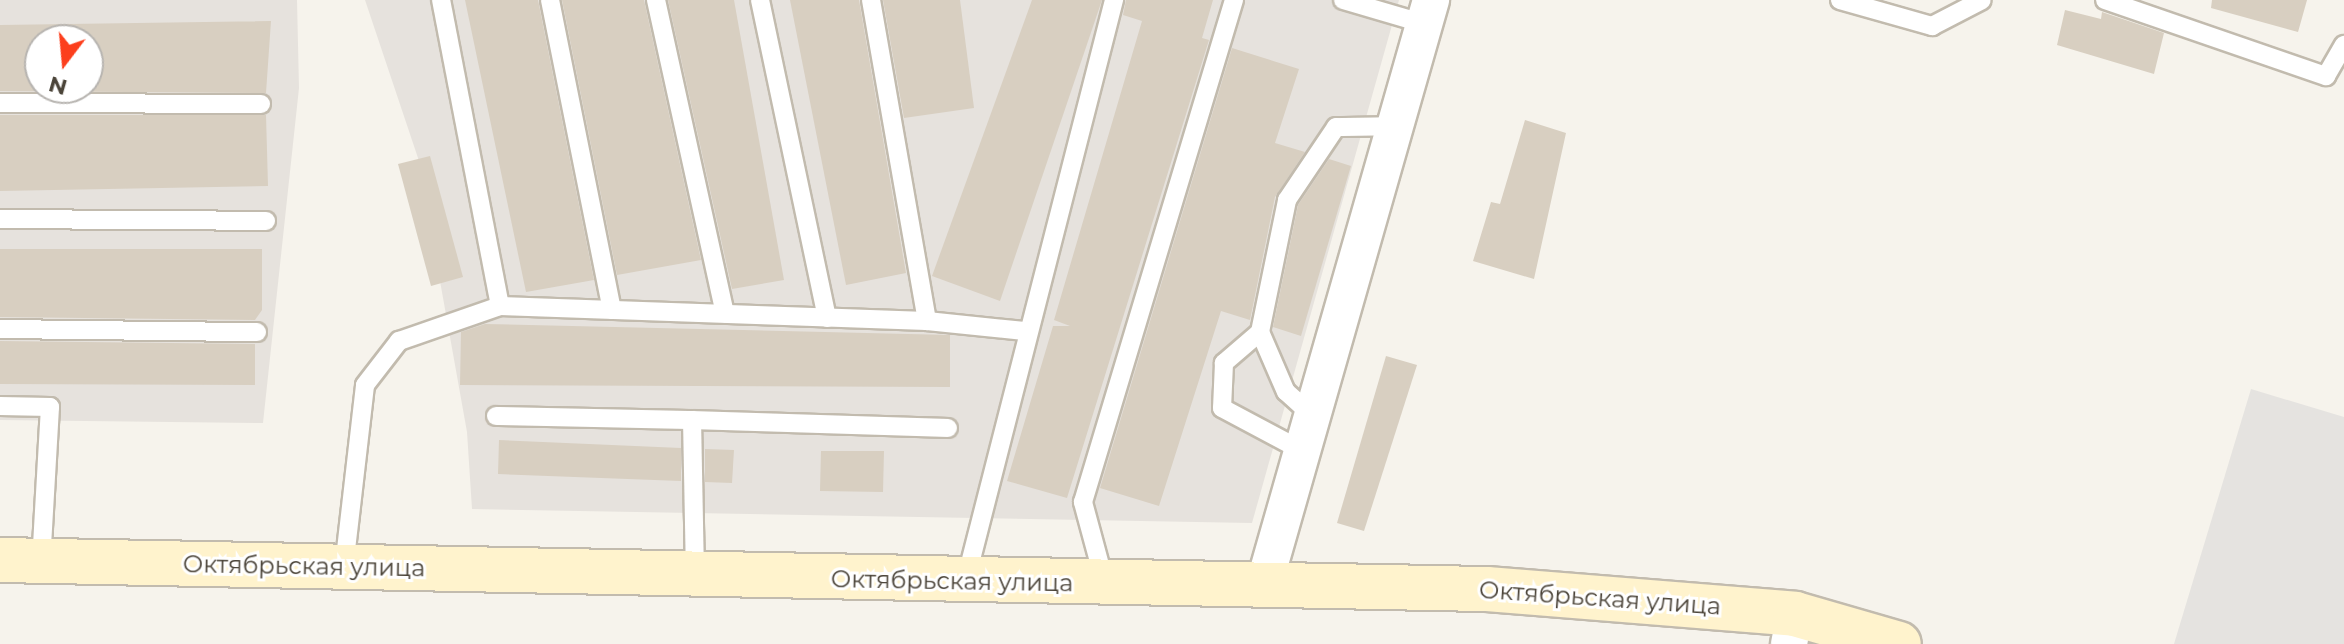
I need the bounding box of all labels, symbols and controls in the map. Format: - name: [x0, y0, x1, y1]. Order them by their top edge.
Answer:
- north arrow: [24, 24, 104, 104]
- text: N: [46, 70, 70, 101]
- street label: Октябрьская улица: [183, 549, 425, 583]
- street label: Октябрьская улица: [831, 564, 1073, 598]
- street label: Октябрьская улица: [1478, 575, 1722, 621]

